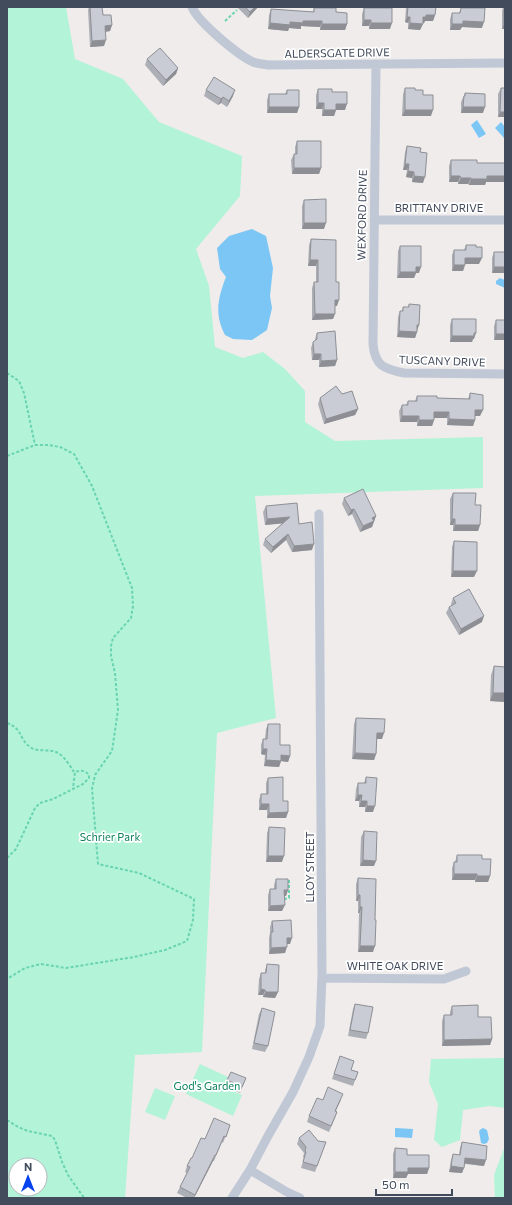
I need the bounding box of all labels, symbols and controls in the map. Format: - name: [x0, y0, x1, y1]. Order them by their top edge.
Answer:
- street label: ALDERSGATE DRIVE: [284, 45, 390, 60]
- street label: WEXFORD DRIVE: [354, 170, 369, 260]
- street label: BRITTANY DRIVE: [395, 201, 483, 214]
- street label: TUSCANY DRIVE: [398, 352, 486, 369]
- park label: Schrier Park: [80, 830, 140, 843]
- street label: LLOY STREET: [303, 831, 316, 903]
- street label: WHITE OAK DRIVE: [347, 959, 443, 972]
- park label: God's Garden: [174, 1079, 240, 1092]
- north arrow: [8, 1157, 48, 1197]
- text: N: [24, 1160, 32, 1173]
- scale bar: [376, 1171, 452, 1197]
- text: 50 m: [382, 1177, 410, 1191]

